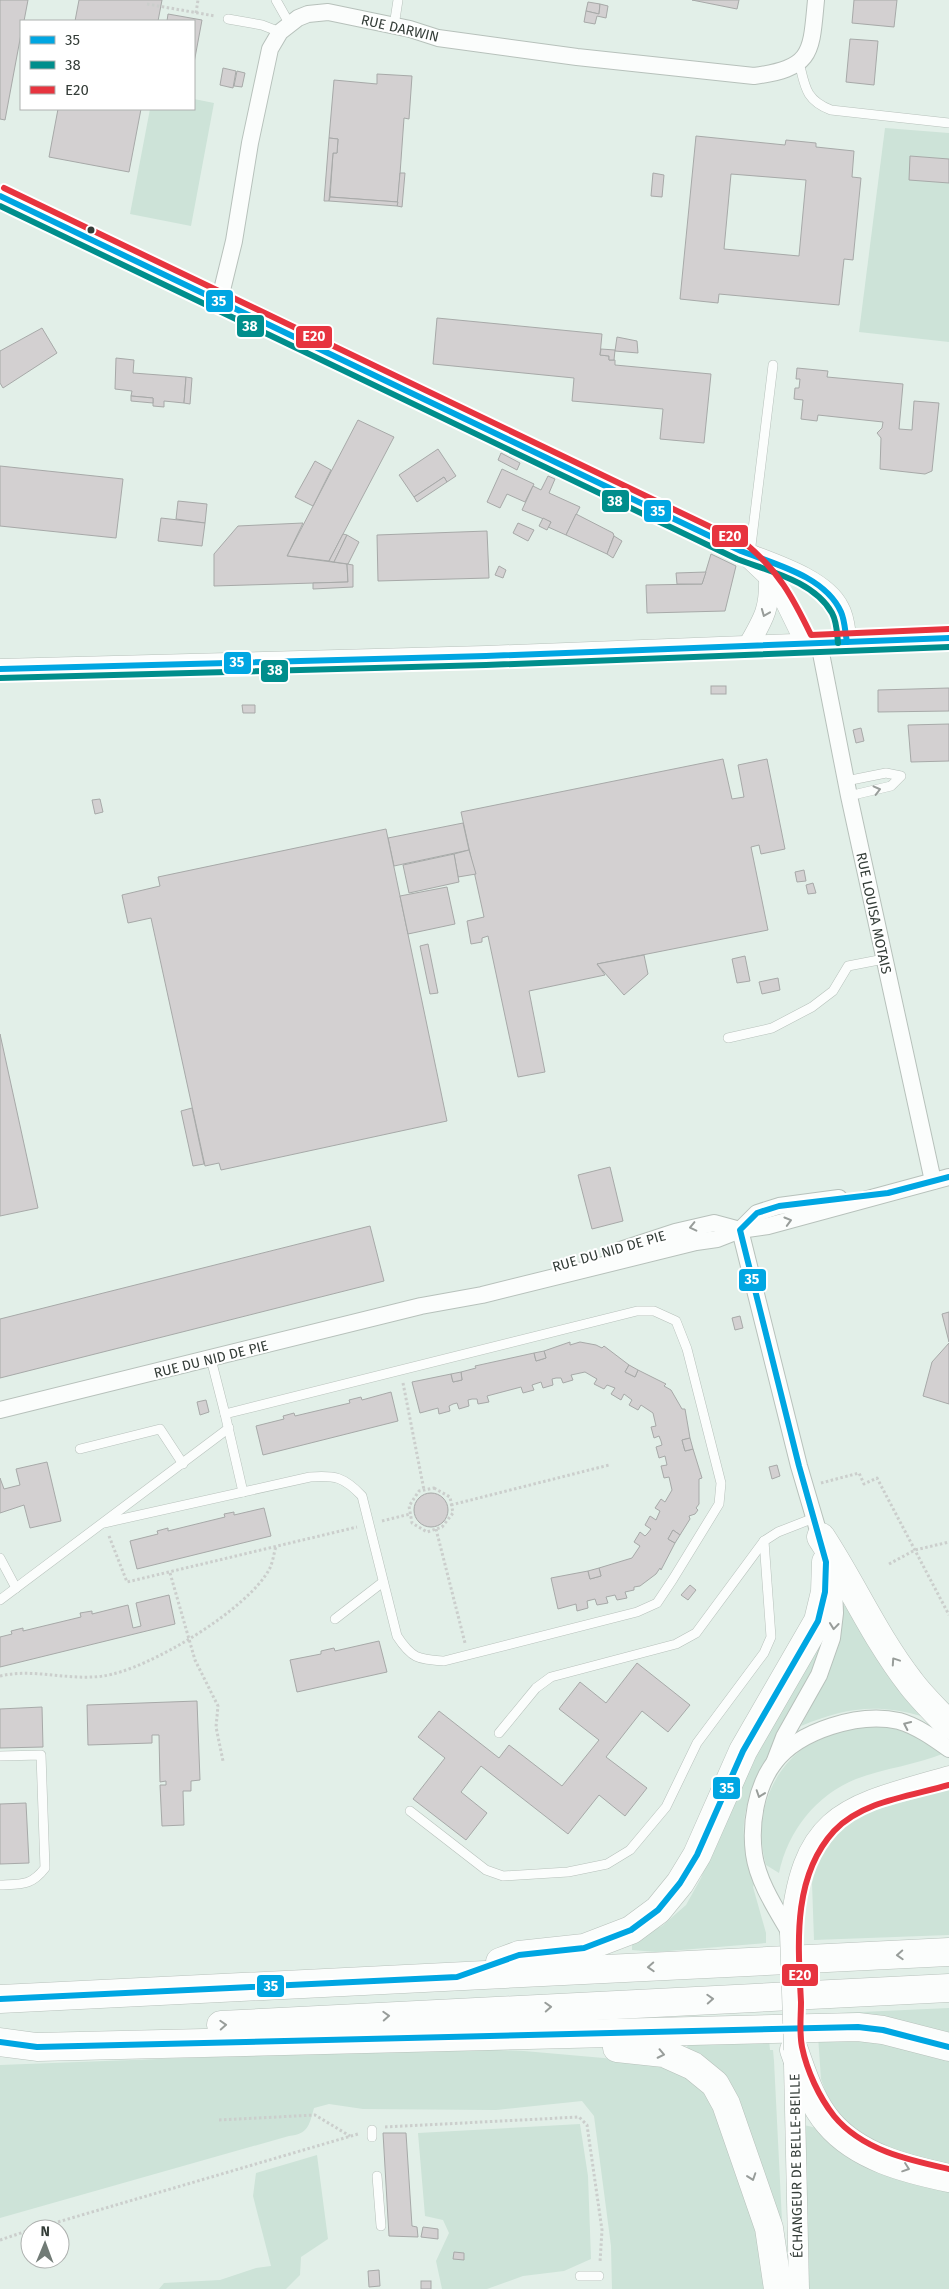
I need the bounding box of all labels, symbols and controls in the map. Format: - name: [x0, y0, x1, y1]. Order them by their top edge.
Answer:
- street label: RUE DARWIN: [359, 11, 441, 46]
- legend: [20, 20, 195, 110]
- text: 35: [65, 31, 80, 49]
- text: 38: [65, 56, 81, 74]
- text: E20: [65, 81, 89, 99]
- unlabelled marker: [86, 225, 96, 235]
- line badge: 35: [205, 289, 234, 313]
- text: 35: [211, 293, 227, 310]
- line badge: 38: [236, 314, 265, 338]
- text: 38: [241, 318, 258, 335]
- line badge: E20: [295, 325, 333, 349]
- text: E20: [303, 328, 325, 345]
- line badge: 38: [601, 489, 630, 513]
- text: 38: [606, 493, 623, 510]
- line badge: 35: [643, 499, 672, 523]
- text: 35: [650, 503, 666, 520]
- line badge: E20: [711, 524, 749, 548]
- text: E20: [719, 528, 741, 545]
- one-way arrow: [761, 608, 771, 617]
- line badge: 35: [223, 651, 252, 675]
- text: 35: [229, 654, 245, 671]
- line badge: 38: [260, 659, 289, 683]
- text: 38: [266, 662, 283, 679]
- one-way arrow: [872, 785, 881, 796]
- street label: RUE LOUISA MOTAIS: [852, 851, 895, 976]
- one-way arrow: [783, 1216, 791, 1226]
- one-way arrow: [688, 1221, 697, 1232]
- street label: RUE DU NID DE PIE: [550, 1227, 668, 1276]
- line badge: 35: [738, 1268, 767, 1292]
- text: 35: [744, 1271, 760, 1288]
- street label: RUE DU NID DE PIE: [152, 1337, 270, 1382]
- one-way arrow: [829, 1623, 840, 1631]
- one-way arrow: [892, 1657, 902, 1666]
- one-way arrow: [903, 1721, 912, 1731]
- line badge: 35: [712, 1776, 741, 1800]
- text: 35: [719, 1780, 735, 1797]
- one-way arrow: [756, 1789, 766, 1798]
- one-way arrow: [896, 1949, 904, 1960]
- one-way arrow: [646, 1962, 654, 1973]
- line badge: E20: [781, 1963, 819, 1987]
- text: E20: [789, 1967, 811, 1984]
- line badge: 35: [256, 1974, 285, 1998]
- text: 35: [263, 1978, 279, 1995]
- one-way arrow: [707, 1994, 715, 2005]
- one-way arrow: [544, 2002, 552, 2013]
- one-way arrow: [382, 2011, 390, 2022]
- one-way arrow: [220, 2019, 228, 2030]
- one-way arrow: [657, 2048, 666, 2059]
- street label: ÉCHANGEUR DE BELLE-BEILLE: [785, 2074, 807, 2258]
- one-way arrow: [901, 2162, 909, 2172]
- one-way arrow: [746, 2172, 756, 2180]
- north arrow: [20, 2219, 70, 2269]
- text: N: [40, 2223, 50, 2240]

